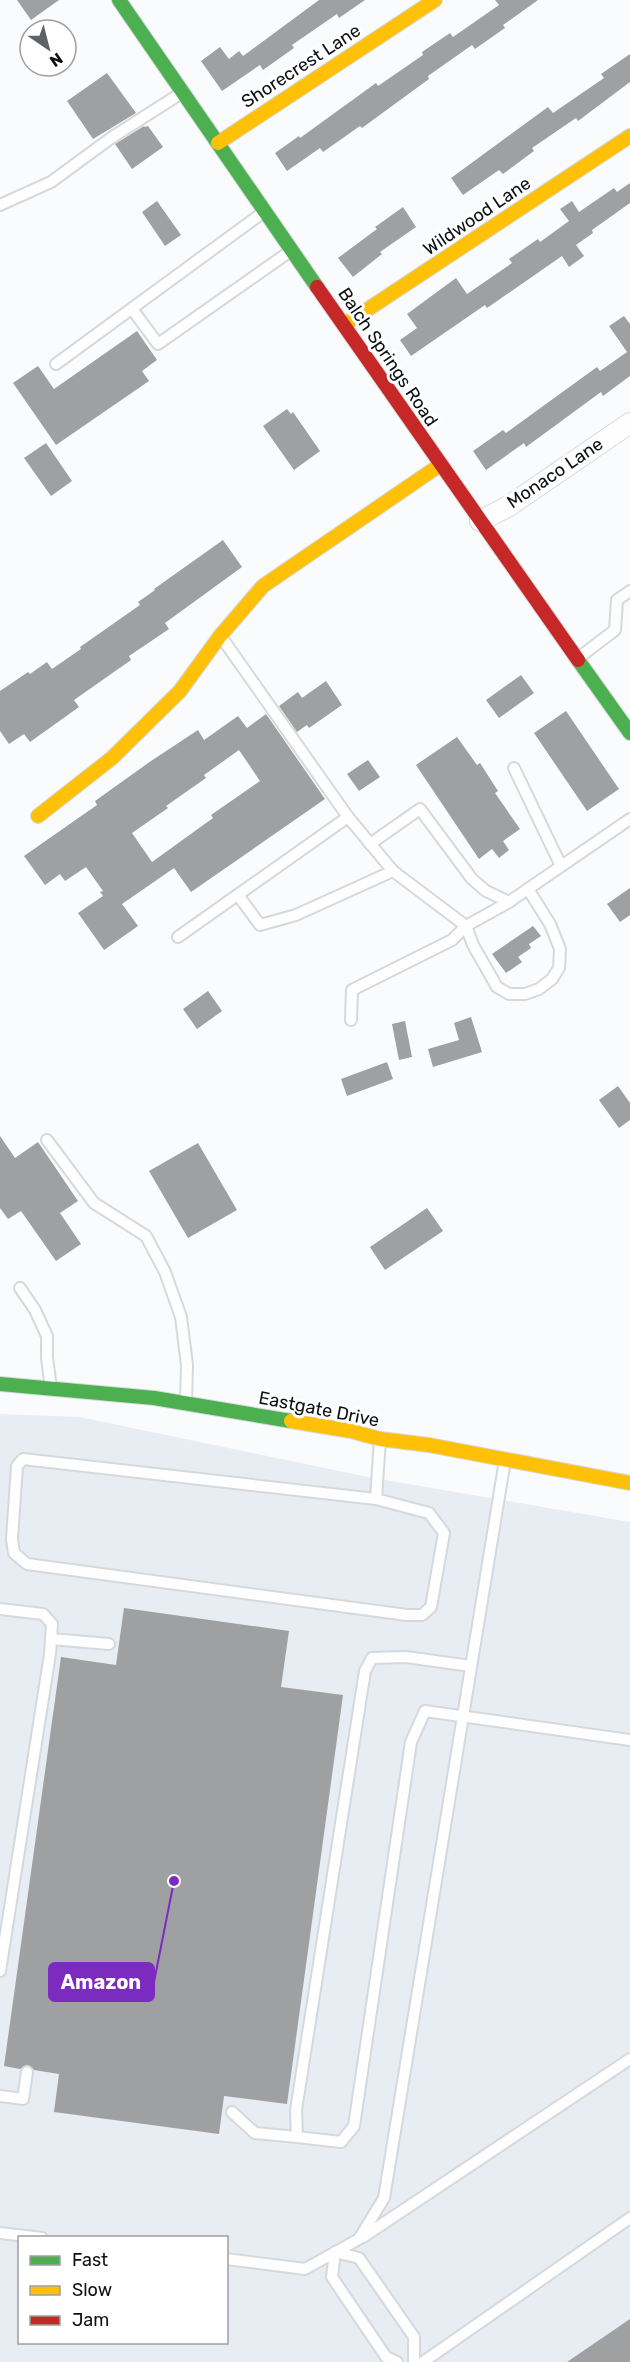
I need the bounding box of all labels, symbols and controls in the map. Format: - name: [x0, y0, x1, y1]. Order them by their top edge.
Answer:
- north arrow: [18, 18, 78, 78]
- street label: Shorecrest Lane: [237, 19, 365, 113]
- text: N: [46, 49, 66, 71]
- street label: Wildwood Lane: [419, 172, 535, 260]
- street label: Balch Springs Road: [333, 283, 443, 431]
- street label: Monaco Lane: [503, 433, 607, 513]
- street label: Eastgate Drive: [257, 1387, 381, 1431]
- callout: Amazon: [49, 1963, 154, 2001]
- text: Amazon: [61, 1970, 141, 1994]
- legend: [18, 2236, 228, 2344]
- text: Fast: [72, 2249, 108, 2271]
- text: Slow: [72, 2279, 112, 2301]
- text: Jam: [72, 2309, 109, 2331]

